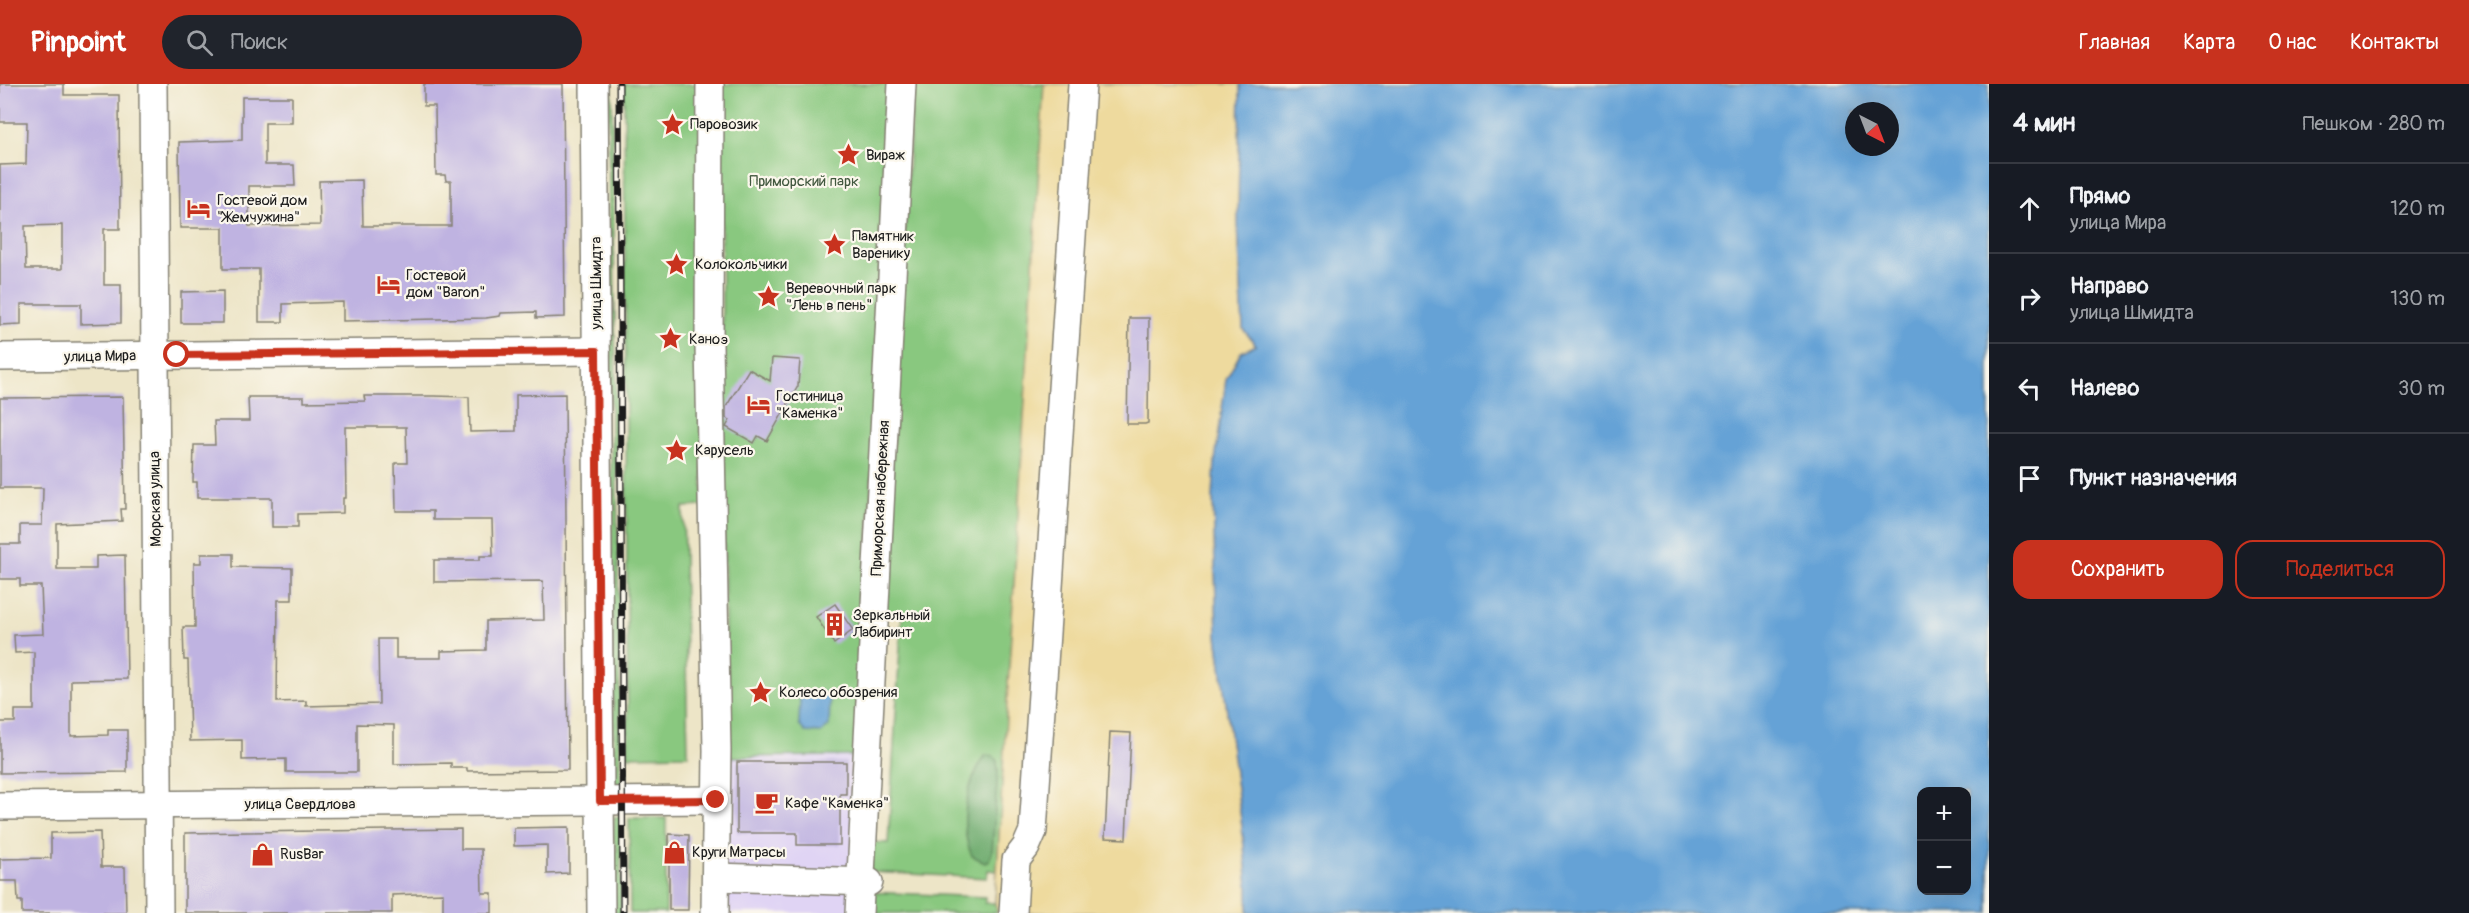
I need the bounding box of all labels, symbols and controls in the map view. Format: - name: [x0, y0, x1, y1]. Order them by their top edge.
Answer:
- search box: [162, 15, 582, 69]
- text: Pinpoint: [30, 25, 126, 60]
- icon: search: [183, 26, 216, 59]
- text: Поиск: [231, 28, 288, 56]
- text: Главная: [2079, 29, 2150, 56]
- text: Карта: [2183, 29, 2235, 56]
- text: О нас: [2268, 29, 2317, 56]
- text: Контакты: [2350, 29, 2439, 56]
- north arrow: [1845, 102, 1899, 156]
- text: 4 мин: [2013, 107, 2075, 139]
- place icon: Паровозик: [659, 111, 685, 137]
- text: Пешком · 280 m: [2303, 111, 2445, 136]
- place label: Паровозик: [690, 115, 758, 134]
- place icon: Вираж: [835, 142, 861, 168]
- place label: Вираж: [866, 146, 905, 165]
- park label: Приморский парк: [749, 172, 859, 191]
- text: Прямо: [2070, 182, 2130, 210]
- place label: Гостевой дом "Жемчужина": [217, 191, 307, 227]
- icon: ahead: [2013, 192, 2046, 225]
- hotel icon: Гостевой дом "Жемчужина": [186, 196, 212, 222]
- text: 120 m: [2390, 196, 2445, 221]
- text: улица Мира: [2070, 210, 2166, 235]
- place label: Памятник Варенику: [852, 227, 915, 263]
- place icon: Памятник Варенику: [821, 232, 847, 258]
- street label: улица Шмидта: [587, 237, 606, 330]
- place icon: Колокольчики: [664, 251, 690, 277]
- place label: Колокольчики: [695, 255, 787, 274]
- place label: Гостевой дом "Baron": [406, 266, 485, 302]
- hotel icon: Гостевой дом "Baron": [375, 271, 401, 297]
- text: Направо: [2070, 272, 2149, 300]
- place label: Веревочный парк "Лень в пень": [786, 279, 897, 315]
- icon: right: [2013, 282, 2046, 315]
- place icon: Веревочный парк "Лень в пень": [755, 284, 781, 310]
- text: 130 m: [2390, 286, 2445, 311]
- text: улица Шмидта: [2070, 300, 2194, 325]
- place icon: Каноэ: [658, 326, 684, 352]
- place label: Каноэ: [689, 330, 728, 349]
- route start: [163, 341, 189, 367]
- street label: улица Мира: [63, 346, 136, 367]
- icon: left: [2013, 372, 2046, 405]
- text: Налево: [2070, 374, 2139, 402]
- text: 30 m: [2398, 376, 2445, 401]
- place label: Гостиница "Каменка": [776, 387, 843, 423]
- hotel icon: Гостиница "Каменка": [745, 392, 771, 418]
- street label: Приморская набережная: [867, 420, 894, 576]
- place icon: Карусель: [664, 437, 690, 463]
- place label: Карусель: [695, 441, 754, 460]
- street label: Морская улица: [145, 451, 166, 547]
- icon: arrive: [2013, 462, 2046, 495]
- text: Пункт назначения: [2070, 464, 2237, 492]
- button: Сохранить: [2013, 540, 2223, 599]
- button: Поделиться: [2235, 540, 2445, 599]
- place label: Зеркальный Лабиринт: [852, 606, 930, 642]
- building icon: Зеркальный Лабиринт: [822, 611, 848, 637]
- place icon: Колесо обозрения: [748, 679, 774, 705]
- place label: Колесо обозрения: [779, 683, 898, 702]
- route end: [702, 786, 728, 812]
- map controls: [1917, 787, 1971, 895]
- button: +: [1917, 787, 1971, 841]
- cafe icon: Кафе "Каменка": [754, 790, 780, 816]
- place label: Кафе "Каменка": [785, 794, 889, 813]
- street label: улица Свердлова: [243, 795, 356, 814]
- shop icon: Круги Матрасы: [661, 839, 687, 865]
- shop icon: RusBar: [249, 841, 275, 867]
- button: −: [1917, 841, 1971, 895]
- place label: Круги Матрасы: [692, 843, 786, 862]
- place label: RusBar: [280, 845, 324, 864]

